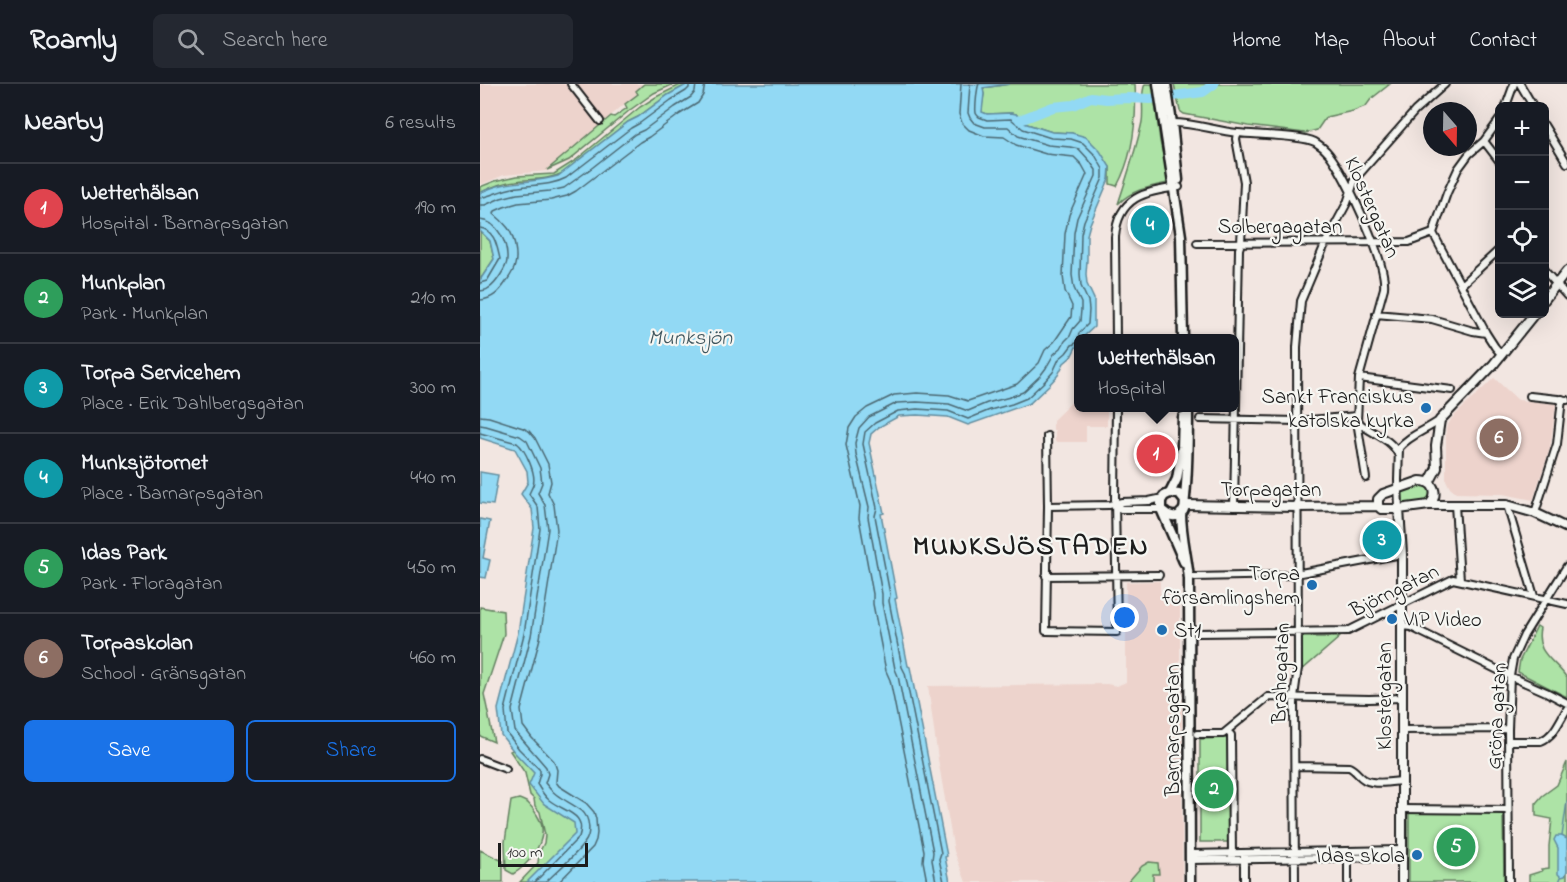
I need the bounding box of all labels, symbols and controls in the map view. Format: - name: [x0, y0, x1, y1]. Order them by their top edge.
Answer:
- search box: [153, 14, 573, 68]
- text: Roamly: [30, 21, 117, 62]
- icon: search: [174, 25, 207, 58]
- text: Search here: [222, 25, 328, 57]
- text: Home: [1232, 26, 1281, 56]
- text: Map: [1314, 26, 1349, 56]
- text: About: [1382, 26, 1436, 56]
- text: Contact: [1469, 26, 1537, 56]
- north arrow: [1423, 102, 1477, 156]
- map controls: [1495, 102, 1549, 318]
- button: +: [1495, 102, 1549, 156]
- text: Nearby: [24, 104, 103, 142]
- text: 6 results: [385, 109, 456, 138]
- street label: Klostergatan: [1334, 152, 1407, 264]
- button: −: [1495, 156, 1549, 210]
- text: Wetterhälsan: [81, 178, 199, 210]
- text: 1: [40, 194, 47, 223]
- text: 190 m: [414, 194, 456, 223]
- pin: 4: [1130, 202, 1170, 248]
- text: Hospital · Barnarpsgatan: [81, 210, 288, 239]
- button: locate: [1495, 210, 1549, 264]
- street label: Solbergagatan: [1218, 213, 1342, 245]
- button: layers: [1495, 264, 1549, 318]
- text: Munkplan: [81, 268, 165, 300]
- text: 2: [39, 284, 48, 313]
- text: 210 m: [411, 284, 456, 313]
- text: Park · Munkplan: [81, 300, 208, 329]
- water label: Munksjön: [648, 323, 733, 355]
- popup: [1074, 334, 1239, 412]
- text: Wetterhälsan: [1098, 343, 1215, 375]
- text: Torpa Servicehem: [81, 358, 241, 390]
- text: 3: [39, 374, 48, 403]
- text: 300 m: [410, 374, 456, 403]
- text: Hospital: [1098, 375, 1165, 404]
- place label: Sankt Franciskus katolska kyrka: [1262, 383, 1414, 439]
- text: Place · Erik Dahlbergsgatan: [81, 390, 304, 419]
- marker: Sankt Franciskus katolska kyrka: [1419, 401, 1433, 415]
- pin: 6: [1480, 416, 1518, 460]
- pin: 1: [1136, 432, 1176, 476]
- text: Munksjötornet: [81, 448, 208, 480]
- text: 4: [39, 464, 48, 493]
- text: 440 m: [410, 464, 456, 493]
- street label: Torpagatan: [1221, 476, 1321, 508]
- text: Place · Barnarpsgatan: [81, 480, 263, 509]
- pin: 3: [1362, 518, 1402, 562]
- district label: MUNKSJÖSTADEN: [913, 528, 1149, 567]
- text: Idas Park: [81, 538, 167, 570]
- text: 5: [38, 554, 49, 583]
- text: 450 m: [407, 554, 456, 583]
- street label: Björngatan: [1344, 557, 1445, 628]
- place label: Torpa församlingshem: [1162, 560, 1300, 616]
- text: Park · Floragatan: [81, 570, 222, 599]
- marker: Torpa församlingshem: [1305, 578, 1319, 592]
- your location: [1110, 603, 1139, 632]
- place label: VIP Video: [1403, 606, 1482, 636]
- marker: VIP Video: [1385, 612, 1399, 626]
- place label: St1: [1174, 617, 1202, 647]
- street label: Brahegatan: [1265, 622, 1301, 725]
- marker: St1: [1155, 623, 1169, 637]
- text: Torpaskolan: [81, 628, 193, 660]
- street label: Klostergatan: [1371, 642, 1403, 750]
- text: 6: [39, 644, 48, 673]
- text: 460 m: [410, 644, 456, 673]
- text: School · Gränsgatan: [81, 660, 246, 689]
- street label: Gröna gatan: [1480, 662, 1518, 770]
- street label: Barnarpsgatan: [1159, 664, 1191, 797]
- button: Save: [24, 720, 234, 782]
- button: Share: [246, 720, 456, 782]
- pin: 2: [1194, 766, 1234, 812]
- pin: 5: [1436, 824, 1476, 870]
- scale bar: [498, 840, 588, 868]
- text: 100 m: [507, 841, 542, 865]
- place label: Idas skola: [1316, 842, 1405, 872]
- marker: Idas skola: [1410, 848, 1424, 862]

